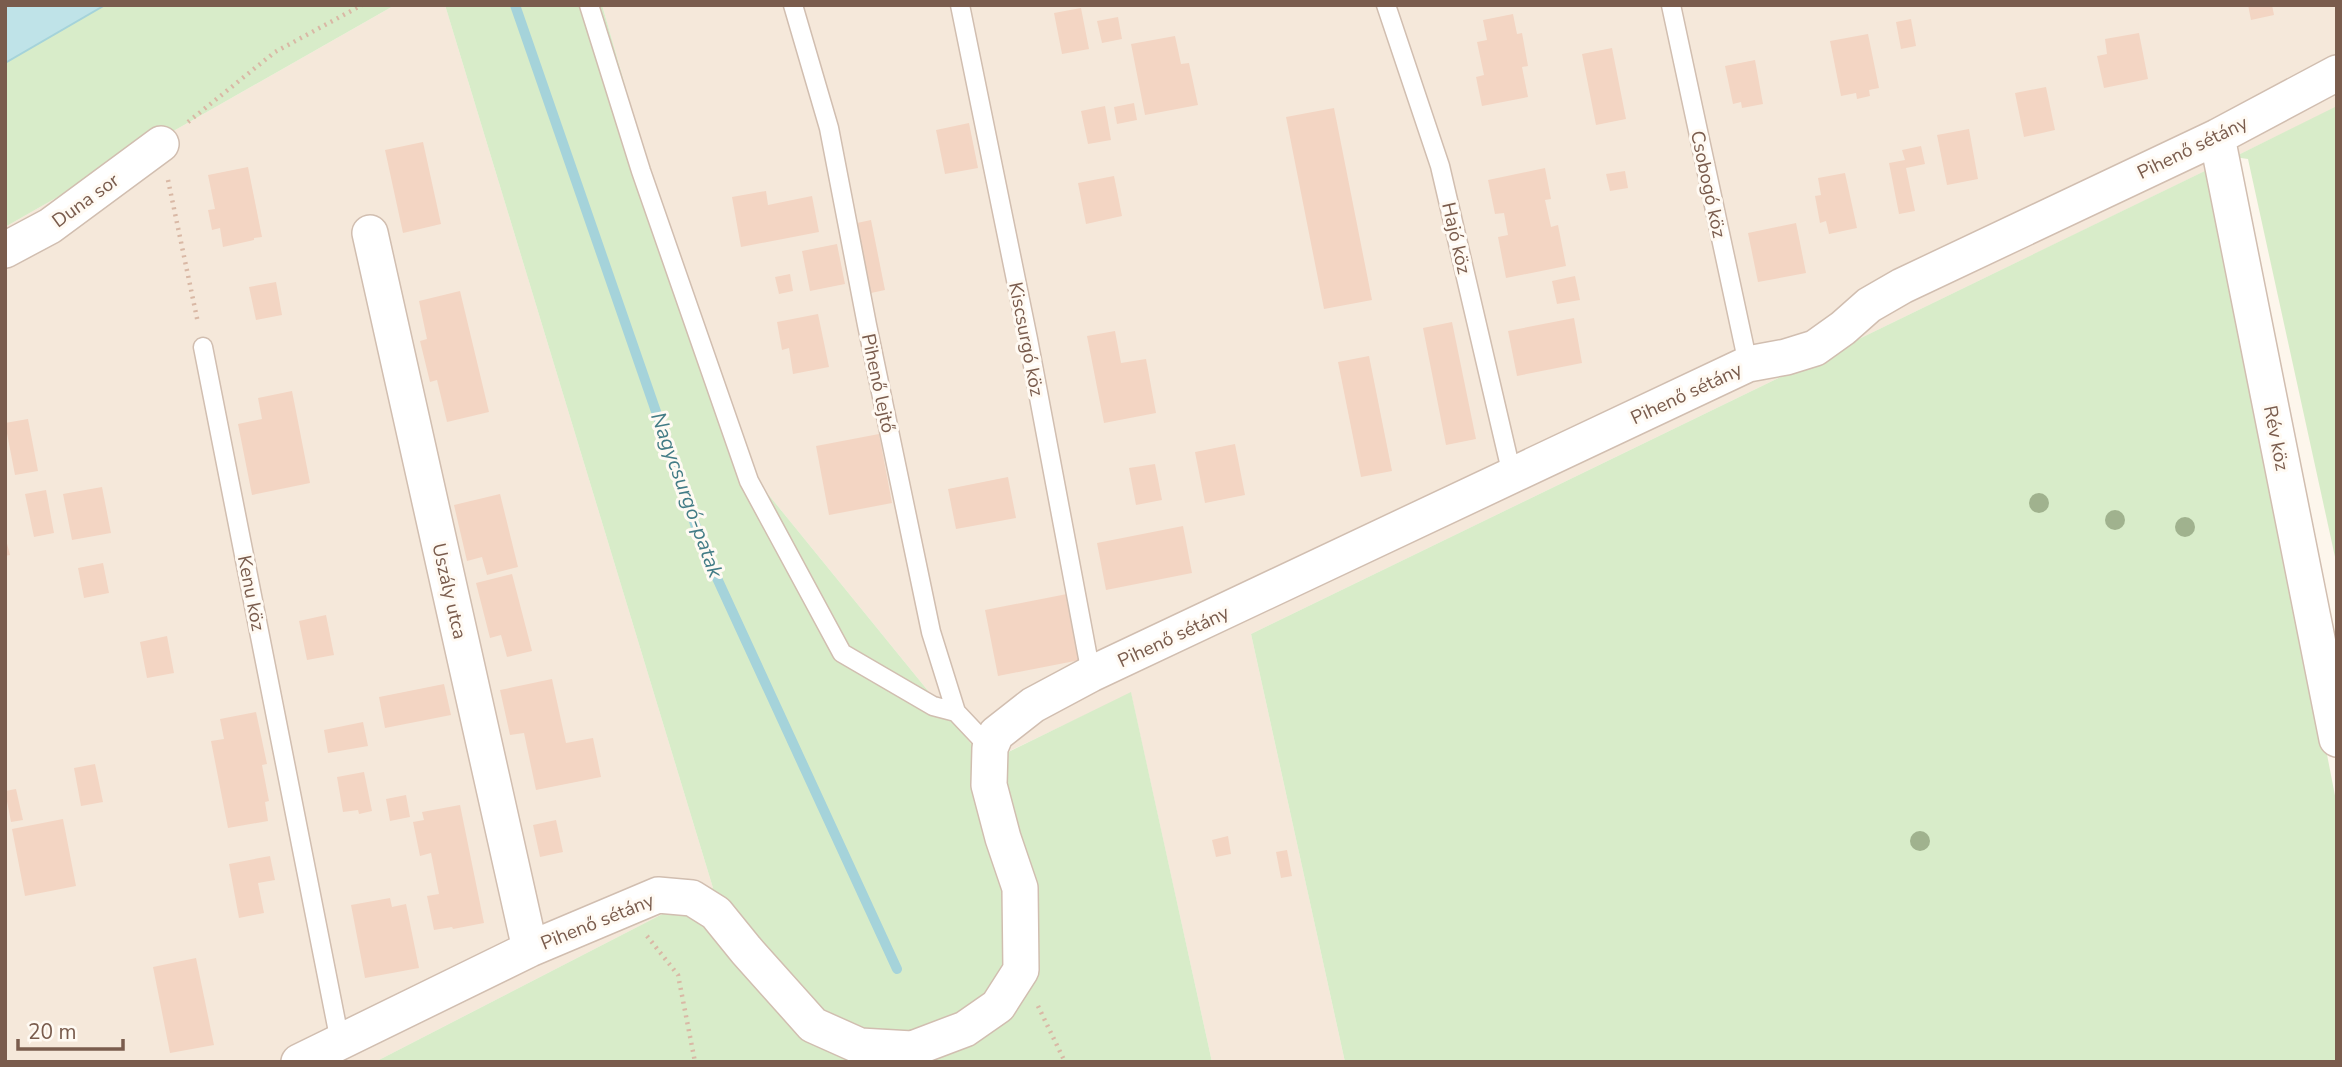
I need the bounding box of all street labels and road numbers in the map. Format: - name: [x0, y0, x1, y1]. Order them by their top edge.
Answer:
- street label: Pihenő sétány: [2133, 110, 2252, 186]
- street label: Csobogó köz: [1684, 128, 1732, 240]
- street label: Duna sor: [47, 168, 125, 234]
- street label: Hajó köz: [1435, 200, 1477, 277]
- street label: Kiscsurgó köz: [1002, 280, 1050, 399]
- street label: Pihenő lejtő: [855, 331, 901, 435]
- street label: Pihenő sétány: [1627, 357, 1747, 431]
- street label: Rév köz: [2257, 403, 2295, 473]
- street label: Uszály utca: [425, 541, 473, 642]
- street label: Kenu köz: [231, 553, 271, 633]
- street label: Pihenő sétány: [1114, 600, 1234, 674]
- street label: Pihenő sétány: [537, 887, 658, 956]

